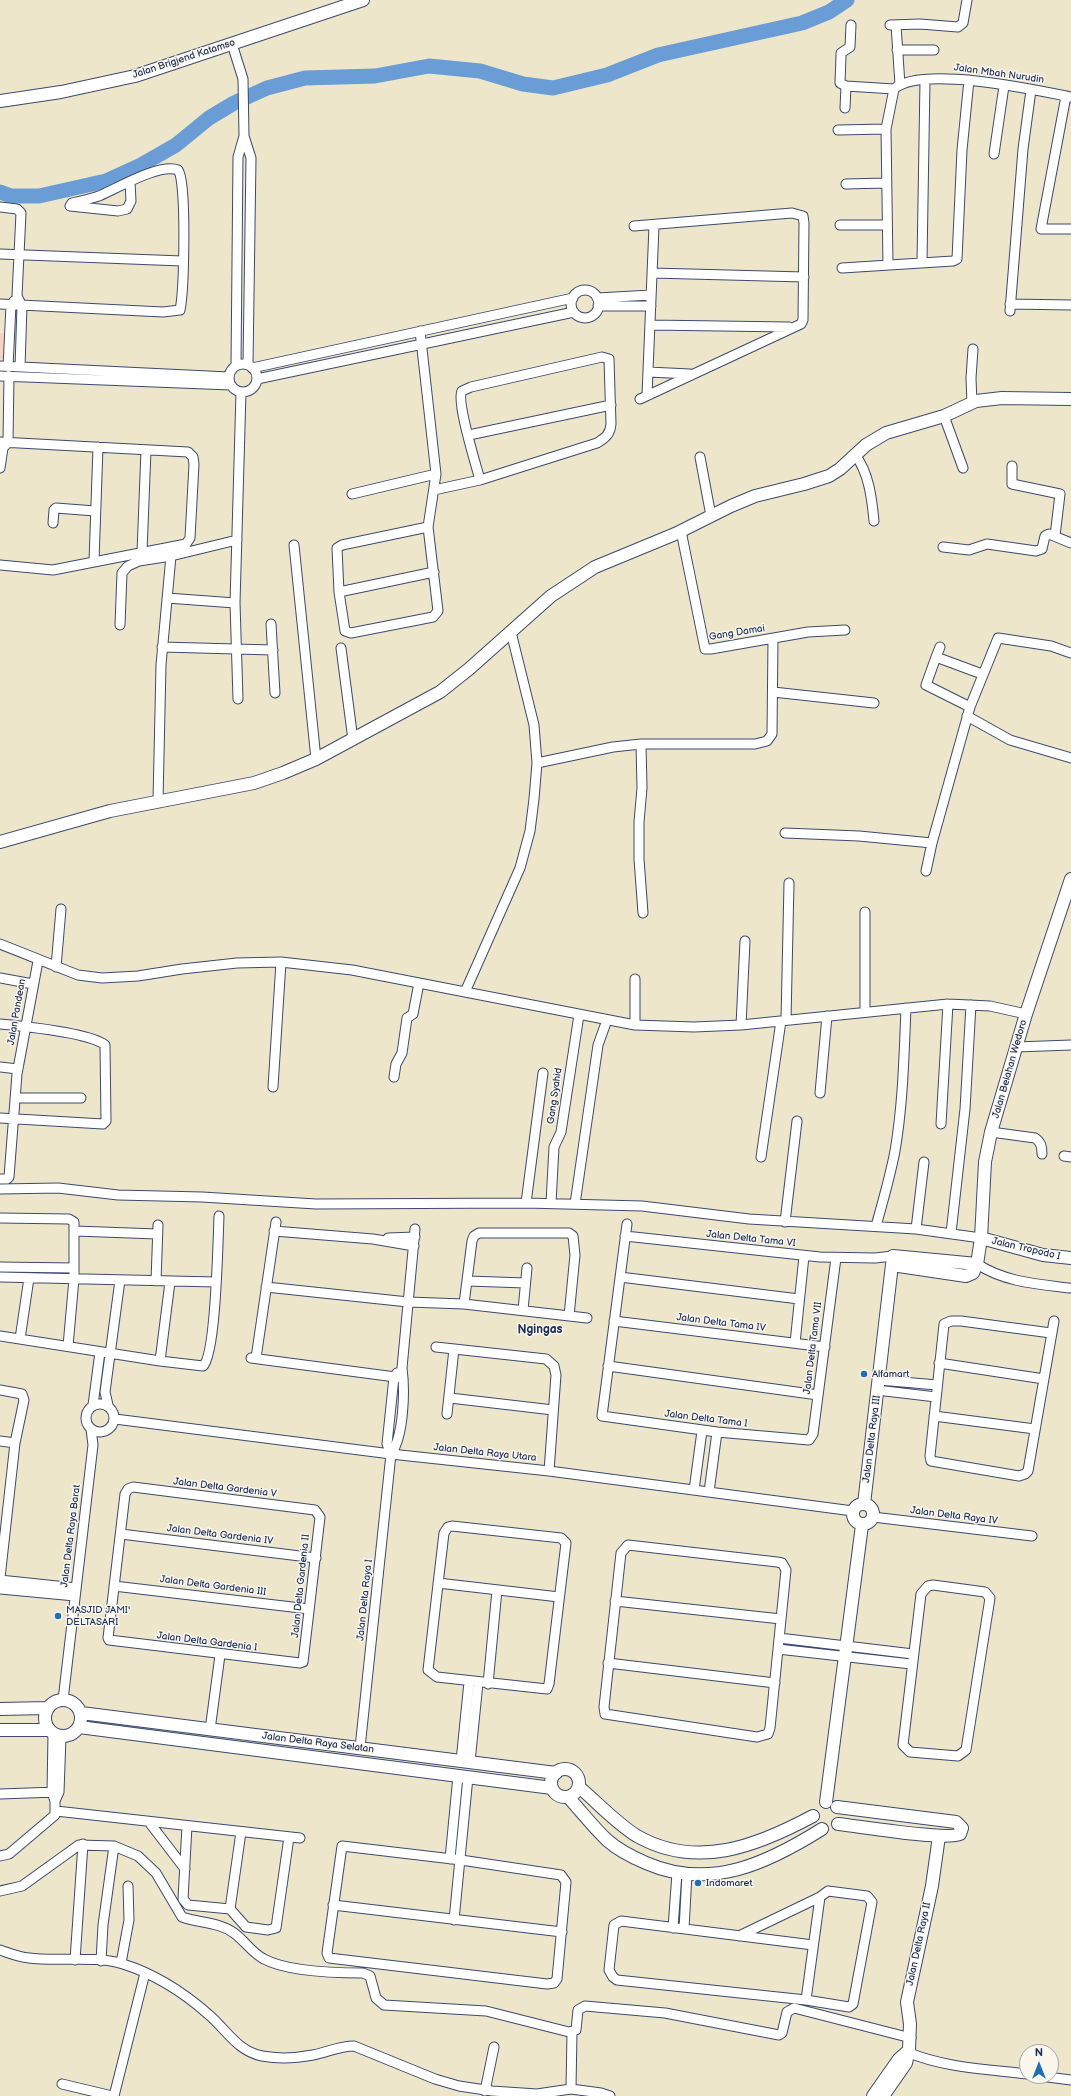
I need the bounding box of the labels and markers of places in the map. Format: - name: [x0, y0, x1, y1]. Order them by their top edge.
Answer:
- place label: Alfamart: [872, 1368, 909, 1380]
- marker: Alfamart: [859, 1369, 869, 1379]
- place label: MASJID JAMI' DELTASARI: [66, 1604, 130, 1628]
- marker: MASJID JAMI' DELTASARI: [53, 1611, 63, 1621]
- place label: Indomaret: [706, 1877, 752, 1889]
- marker: Indomaret: [693, 1878, 703, 1888]

